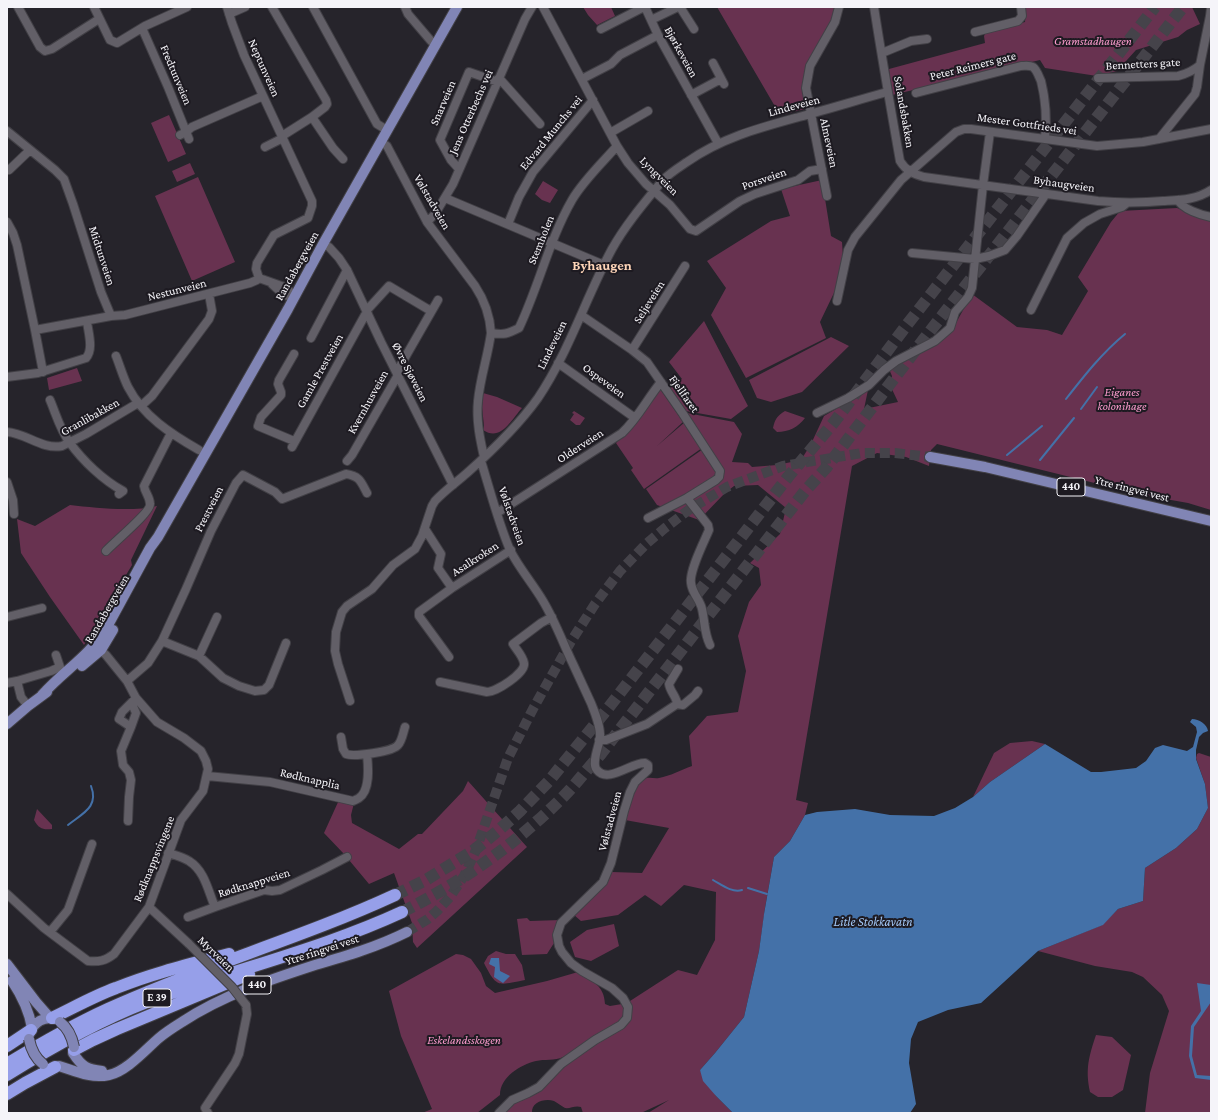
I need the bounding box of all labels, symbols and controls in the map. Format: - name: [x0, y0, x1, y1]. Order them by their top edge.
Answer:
- street label: Bjørkeveien: [661, 24, 701, 80]
- park label: Gramstadhaugen: [1054, 34, 1132, 48]
- street label: Neptunveien: [245, 37, 283, 99]
- street label: Fredtunveien: [157, 43, 195, 107]
- street label: Peter Reimers gate: [928, 48, 1018, 84]
- street label: Bennetters gate: [1105, 55, 1181, 73]
- street label: Jens Otterbechs vei: [446, 67, 496, 157]
- street label: Solandsbakken: [891, 75, 917, 149]
- street label: Snarveien: [427, 78, 459, 128]
- street label: Lindeveien: [767, 92, 821, 120]
- street label: Edvard Munchs vei: [517, 93, 585, 173]
- street label: Mester Gottfrieds vei: [976, 110, 1078, 138]
- street label: Almeveien: [817, 117, 841, 169]
- street label: Lyngveien: [637, 154, 681, 198]
- street label: Porsveien: [740, 165, 788, 193]
- street label: Vølstadveien: [410, 172, 454, 232]
- street label: Byhaugveien: [1032, 173, 1096, 195]
- street label: Stemholen: [525, 213, 557, 267]
- street label: Midtunveien: [86, 224, 118, 288]
- street label: Randabergveien: [272, 229, 322, 303]
- district label: Byhaugen: [572, 258, 632, 274]
- street label: Nestunveien: [146, 276, 208, 304]
- street label: Seljeveien: [630, 278, 668, 326]
- street label: Lindeveien: [534, 318, 570, 372]
- street label: Gamle Prestveien: [294, 331, 346, 411]
- street label: Øvre Sjøveien: [389, 340, 431, 404]
- street label: Ospeveien: [580, 361, 628, 401]
- street label: Kvernhusveien: [345, 368, 391, 436]
- street label: Fjellfaret: [666, 372, 702, 416]
- park label: Eiganes kolonihage: [1098, 385, 1146, 413]
- street label: Granlibakken: [58, 395, 122, 439]
- street label: Olderveien: [554, 426, 606, 466]
- street label: Ytre ringvei vest: [1093, 473, 1171, 505]
- road number: 440: [1057, 478, 1085, 496]
- street label: Prestveien: [191, 484, 227, 534]
- street label: Vølstadveien: [495, 485, 529, 547]
- street label: Asalkroken: [449, 538, 501, 580]
- street label: Randabergveien: [81, 572, 133, 646]
- street label: Rødknapplia: [279, 765, 341, 793]
- street label: Vølstadveien: [595, 789, 625, 853]
- street label: Rødknappsvingene: [130, 814, 178, 904]
- street label: Rødknappveien: [216, 865, 292, 901]
- water label: Litle Stokkavatn: [833, 914, 913, 930]
- street label: Ytre ringvei vest: [283, 931, 361, 969]
- street label: Myrveien: [195, 933, 237, 975]
- road number: 440: [243, 976, 271, 994]
- road number: E 39: [143, 989, 171, 1007]
- park label: Eskelandsskogen: [427, 1033, 501, 1047]

